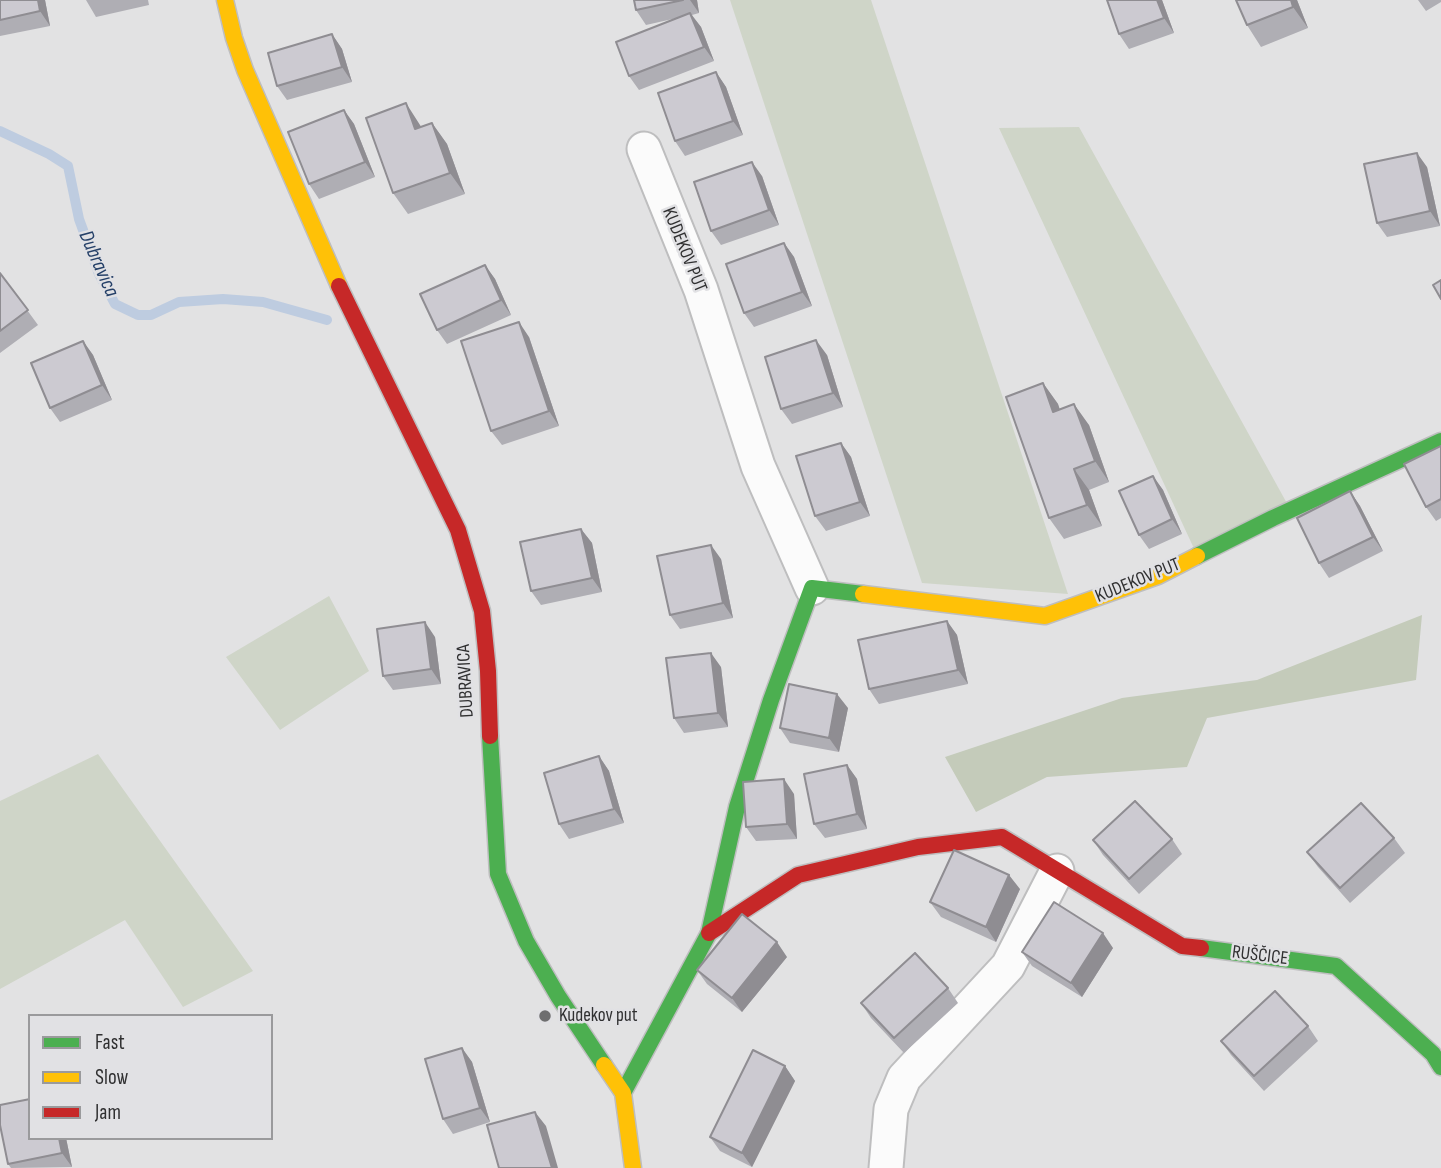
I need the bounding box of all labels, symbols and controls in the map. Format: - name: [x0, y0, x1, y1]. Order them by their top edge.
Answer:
- street label: KUDEKOV PUT: [657, 204, 711, 296]
- water label: Dubravica: [72, 227, 124, 301]
- street label: KUDEKOV PUT: [1092, 554, 1184, 608]
- street label: DUBRAVICA: [453, 644, 479, 718]
- street label: RUŠČICE: [1231, 941, 1289, 971]
- place label: Kudekov put: [559, 1005, 638, 1027]
- marker: Kudekov put: [537, 1008, 553, 1024]
- legend: [28, 1014, 273, 1140]
- text: Fast: [95, 1030, 125, 1055]
- text: Slow: [95, 1065, 128, 1090]
- text: Jam: [95, 1100, 121, 1125]

